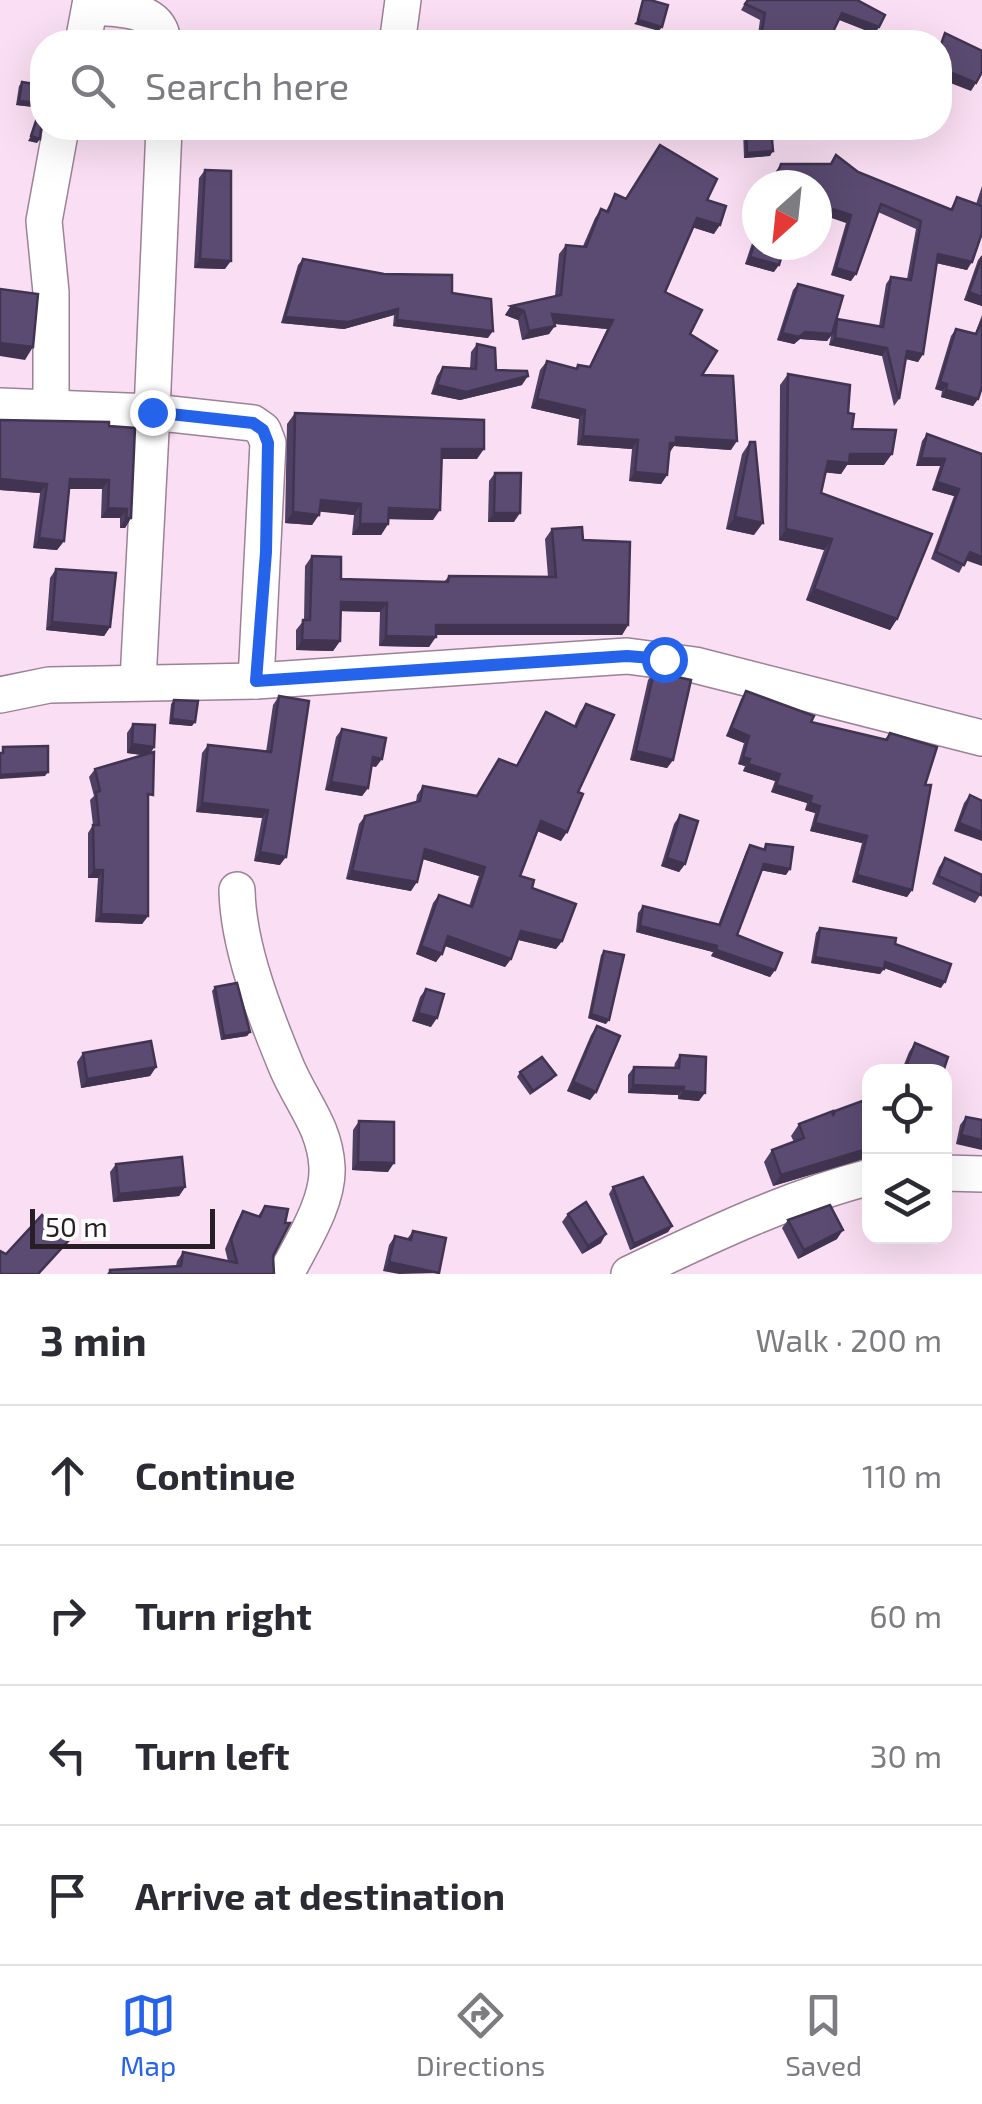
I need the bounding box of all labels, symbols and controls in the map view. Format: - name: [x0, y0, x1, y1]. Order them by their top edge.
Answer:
- search box: [30, 30, 952, 140]
- icon: search: [65, 58, 120, 113]
- text: Search here: [145, 62, 349, 108]
- north arrow: [742, 170, 832, 260]
- route end: [130, 390, 176, 436]
- route start: [642, 637, 688, 683]
- map controls: [862, 1064, 952, 1244]
- button: locate: [862, 1064, 952, 1154]
- button: layers: [862, 1154, 952, 1244]
- scale bar: [30, 1204, 215, 1248]
- text: 50 m: [45, 1209, 108, 1243]
- text: 3 min: [40, 1314, 147, 1364]
- text: Walk · 200 m: [755, 1320, 942, 1358]
- icon: ahead: [40, 1448, 95, 1503]
- text: Continue: [135, 1452, 295, 1498]
- text: 110 m: [862, 1456, 942, 1494]
- icon: right: [40, 1588, 95, 1643]
- text: Turn right: [135, 1592, 312, 1638]
- text: 60 m: [869, 1596, 942, 1634]
- icon: left: [40, 1728, 95, 1783]
- text: Turn left: [135, 1732, 290, 1778]
- text: 30 m: [870, 1736, 942, 1774]
- icon: arrive: [40, 1868, 95, 1923]
- text: Arrive at destination: [135, 1872, 505, 1918]
- tab: Map: [120, 1988, 176, 2082]
- tab: Directions: [416, 1988, 545, 2082]
- tab: Saved: [785, 1988, 862, 2082]

